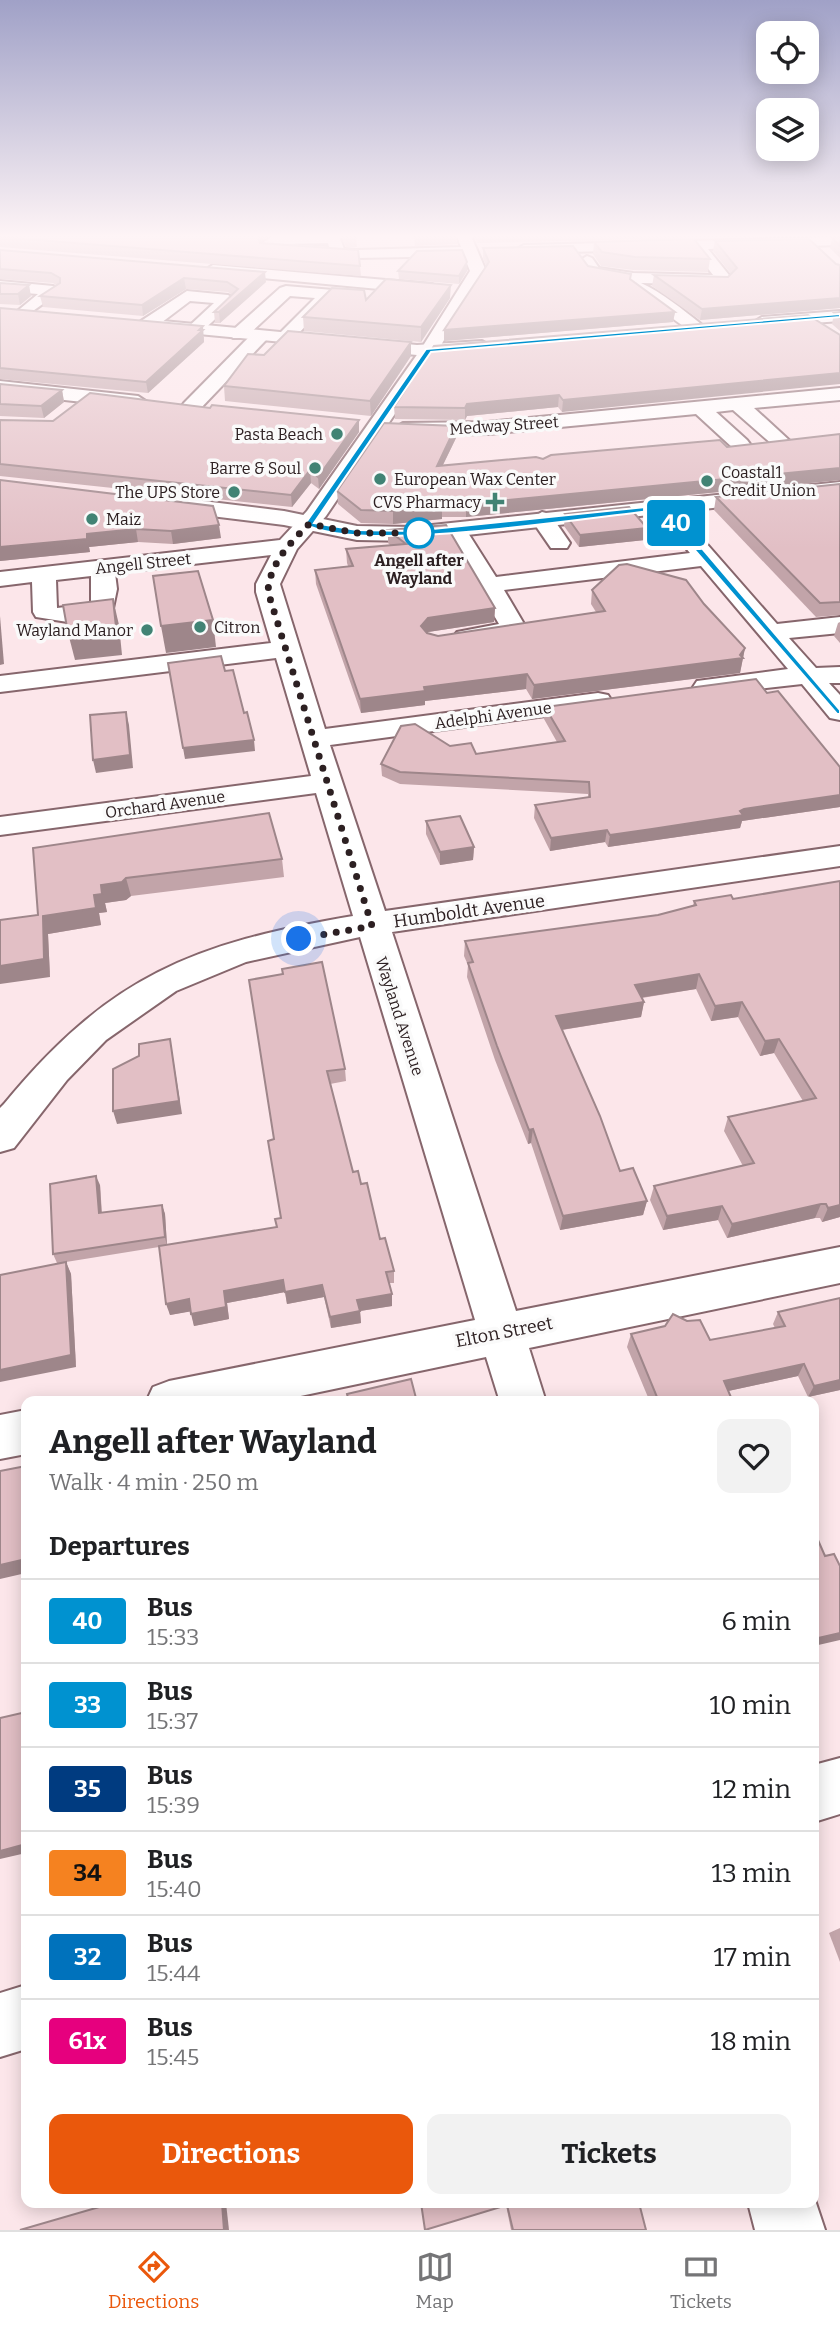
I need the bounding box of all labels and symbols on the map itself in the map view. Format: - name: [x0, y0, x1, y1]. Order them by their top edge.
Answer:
- street label: Medway Street: [449, 412, 560, 439]
- place label: Pasta Beach: [234, 425, 323, 444]
- marker: Pasta Beach: [329, 426, 345, 442]
- place label: Barre & Soul: [209, 459, 301, 478]
- marker: Barre & Soul: [307, 460, 323, 476]
- place label: Coastal1 Credit Union: [721, 463, 816, 500]
- place label: European Wax Center: [394, 470, 556, 489]
- marker: European Wax Center: [372, 471, 388, 487]
- marker: Coastal1 Credit Union: [699, 473, 715, 489]
- place label: The UPS Store: [115, 483, 220, 502]
- marker: The UPS Store: [226, 484, 242, 500]
- place label: CVS Pharmacy: [373, 493, 482, 512]
- marker: CVS Pharmacy: [487, 494, 503, 510]
- line badge: 40: [644, 500, 708, 546]
- place label: Maiz: [106, 510, 142, 529]
- marker: Maiz: [84, 511, 100, 527]
- marker: Angell after Wayland: [404, 518, 434, 548]
- street label: Angell Street: [94, 549, 192, 578]
- place label: Angell after Wayland: [374, 551, 464, 588]
- place label: Citron: [214, 618, 260, 637]
- marker: Citron: [192, 619, 208, 635]
- place label: Wayland Manor: [16, 621, 133, 640]
- marker: Wayland Manor: [139, 622, 155, 638]
- street label: Adelphi Avenue: [434, 698, 553, 733]
- street label: Orchard Avenue: [104, 787, 226, 822]
- street label: Humboldt Avenue: [392, 889, 546, 933]
- your location: [281, 921, 316, 956]
- street label: Wayland Avenue: [371, 954, 428, 1078]
- street label: Elton Street: [453, 1312, 555, 1352]

